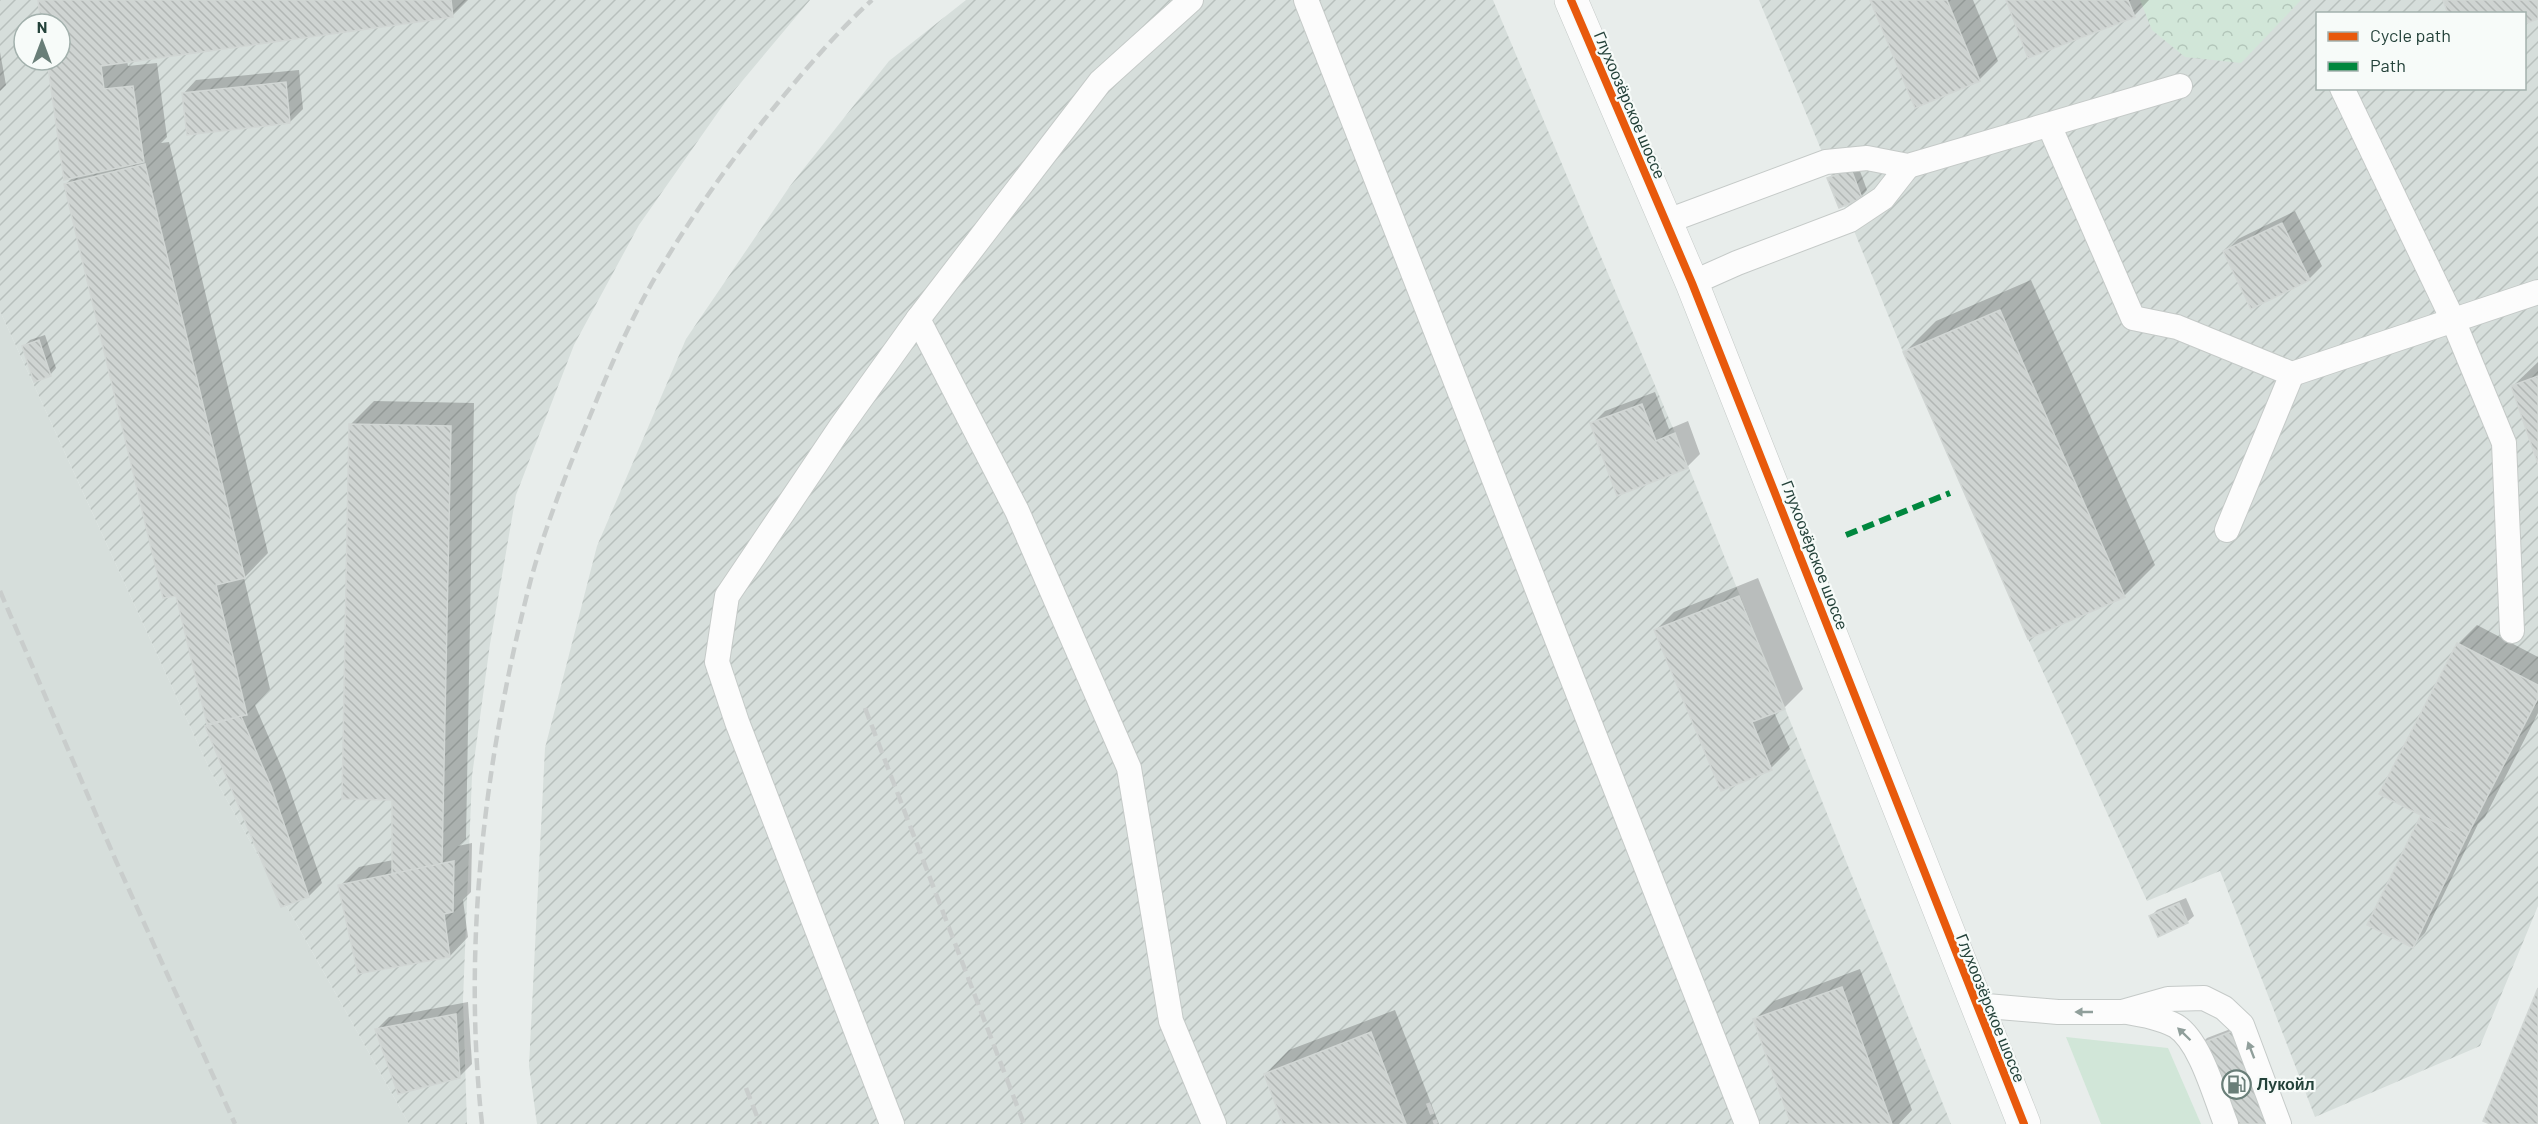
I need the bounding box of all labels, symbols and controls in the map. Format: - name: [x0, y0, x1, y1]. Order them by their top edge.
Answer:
- north arrow: [12, 12, 72, 72]
- legend: [2316, 12, 2526, 90]
- text: N: [37, 17, 47, 36]
- text: Cycle path: [2370, 24, 2451, 46]
- street label: Глухоозёрское шоссе: [1591, 28, 1670, 182]
- text: Path: [2370, 54, 2406, 76]
- street label: Глухоозёрское шоссе: [1778, 477, 1853, 632]
- street label: Глухоозёрское шоссе: [1953, 931, 2030, 1085]
- one-way arrow: [2074, 1007, 2093, 1017]
- one-way arrow: [2176, 1027, 2191, 1041]
- one-way arrow: [2246, 1040, 2256, 1058]
- fuel station icon: Лукойл: [2220, 1068, 2252, 1100]
- place label: Лукойл: [2257, 1074, 2315, 1093]

